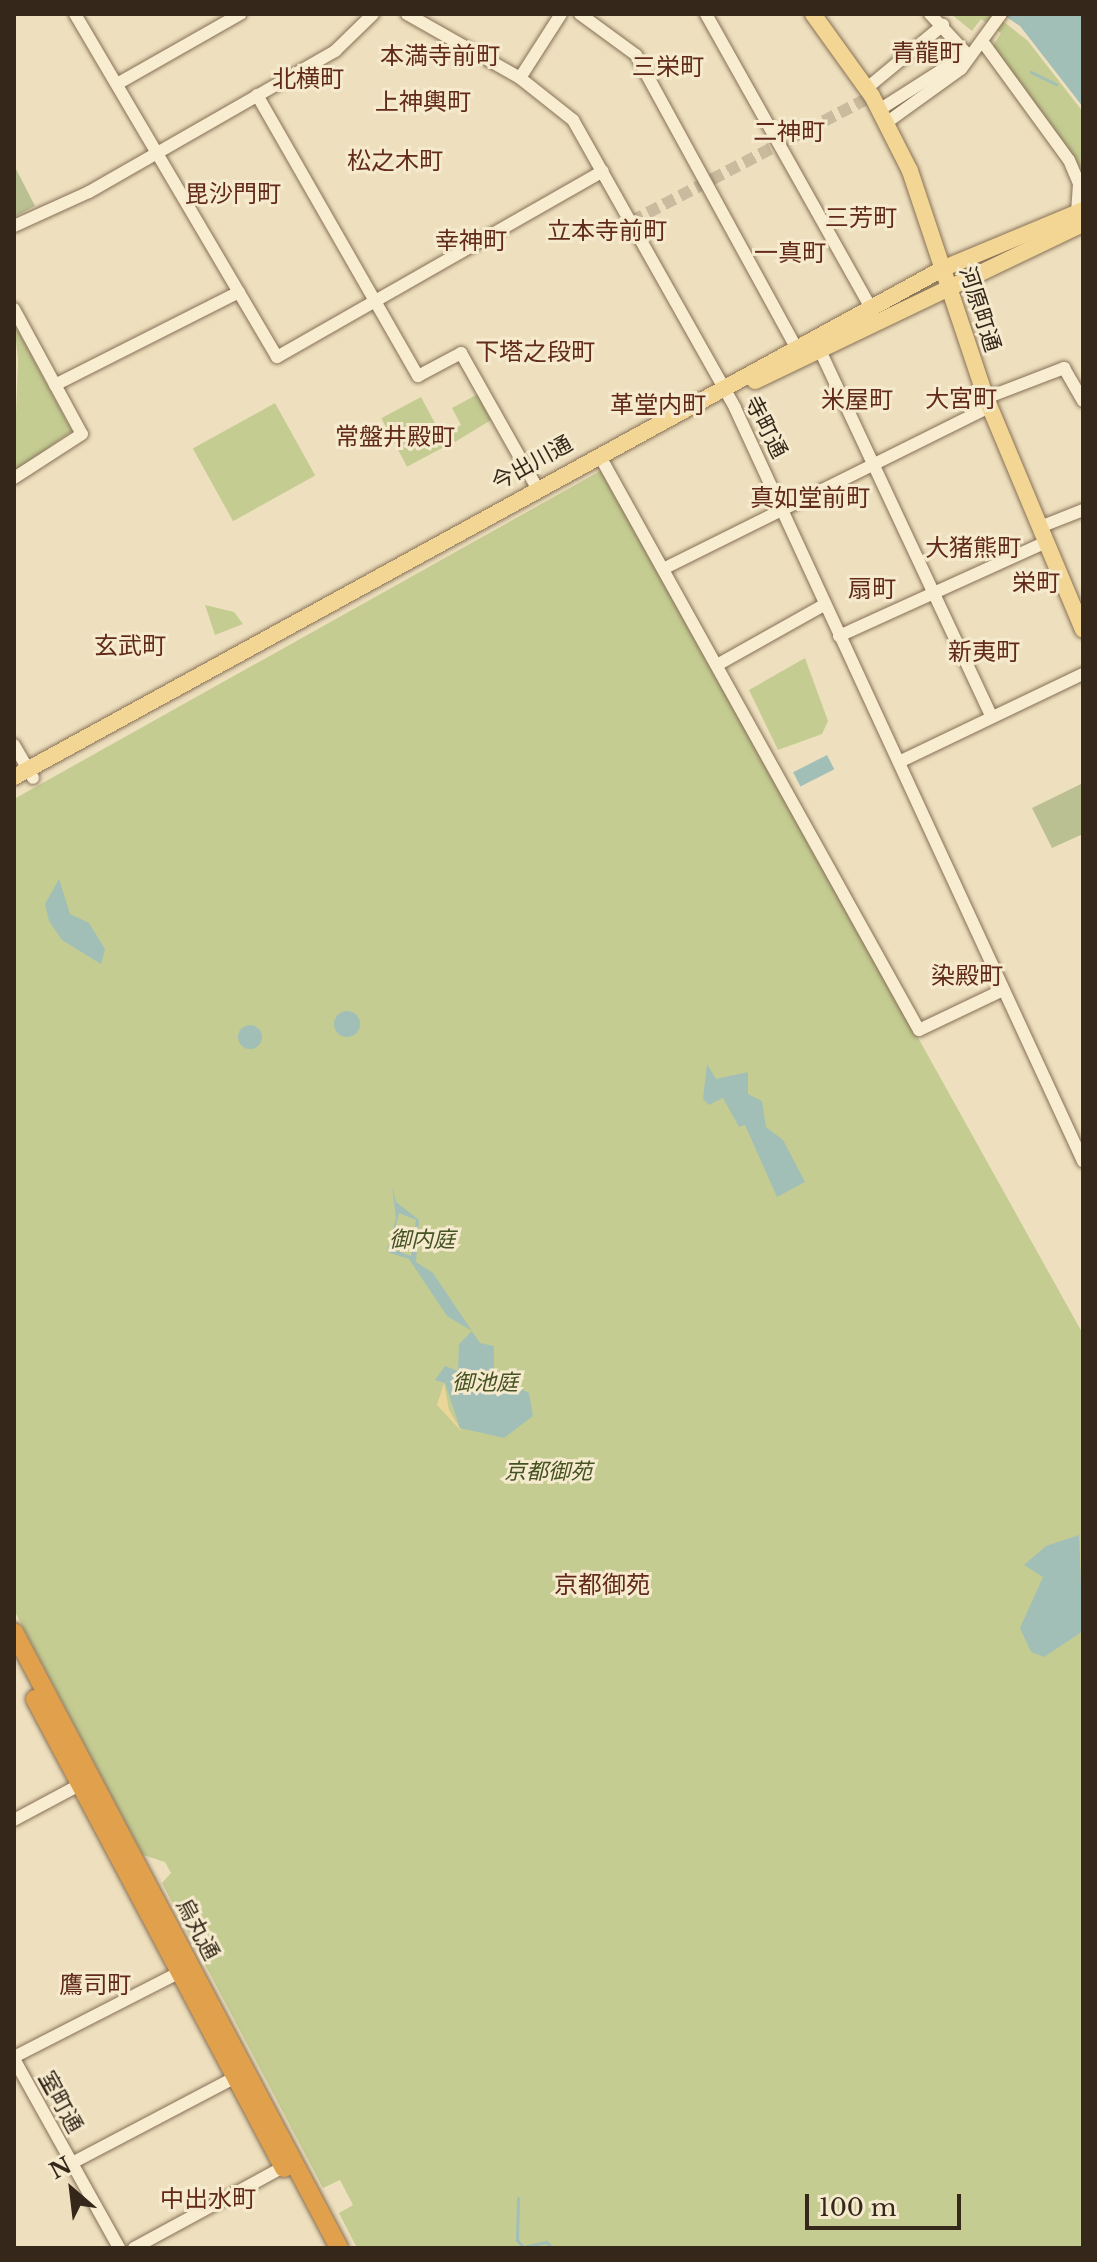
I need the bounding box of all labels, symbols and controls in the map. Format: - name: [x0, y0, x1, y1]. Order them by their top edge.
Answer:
- district label: 青龍町: [891, 39, 963, 67]
- district label: 本満寺前町: [380, 42, 500, 70]
- district label: 三栄町: [632, 53, 704, 81]
- district label: 北横町: [272, 65, 344, 93]
- district label: 上神輿町: [375, 88, 471, 116]
- district label: 二神町: [753, 118, 825, 146]
- district label: 松之木町: [347, 147, 443, 175]
- district label: 毘沙門町: [185, 180, 281, 208]
- district label: 三芳町: [825, 204, 897, 232]
- district label: 立本寺前町: [547, 217, 667, 245]
- district label: 幸神町: [435, 227, 507, 255]
- district label: 一真町: [754, 239, 826, 267]
- street label: 河原町通: [954, 263, 1006, 355]
- district label: 下塔之段町: [475, 338, 595, 366]
- district label: 大宮町: [925, 385, 997, 413]
- district label: 米屋町: [821, 386, 893, 414]
- district label: 革堂内町: [610, 391, 706, 419]
- street label: 寺町通: [739, 392, 793, 462]
- district label: 常盤井殿町: [335, 423, 455, 451]
- street label: 今出川通: [487, 430, 577, 496]
- district label: 真如堂前町: [750, 484, 870, 512]
- district label: 大猪熊町: [925, 534, 1021, 562]
- district label: 栄町: [1012, 569, 1060, 597]
- district label: 扇町: [848, 575, 896, 603]
- district label: 玄武町: [94, 632, 166, 660]
- district label: 新夷町: [948, 638, 1020, 666]
- district label: 染殿町: [931, 962, 1003, 990]
- park label: 御内庭: [389, 1227, 455, 1253]
- park label: 御池庭: [452, 1370, 518, 1396]
- park label: 京都御苑: [504, 1459, 592, 1485]
- district label: 京都御苑: [554, 1571, 650, 1599]
- street label: 烏丸通: [171, 1894, 225, 1964]
- district label: 鷹司町: [59, 1971, 131, 1999]
- street label: 室町通: [33, 2067, 89, 2137]
- north arrow: [32, 2150, 112, 2230]
- text: N: [45, 2152, 76, 2185]
- scale bar: [809, 2178, 965, 2228]
- district label: 中出水町: [160, 2185, 256, 2213]
- text: 100 m: [819, 2193, 897, 2222]

